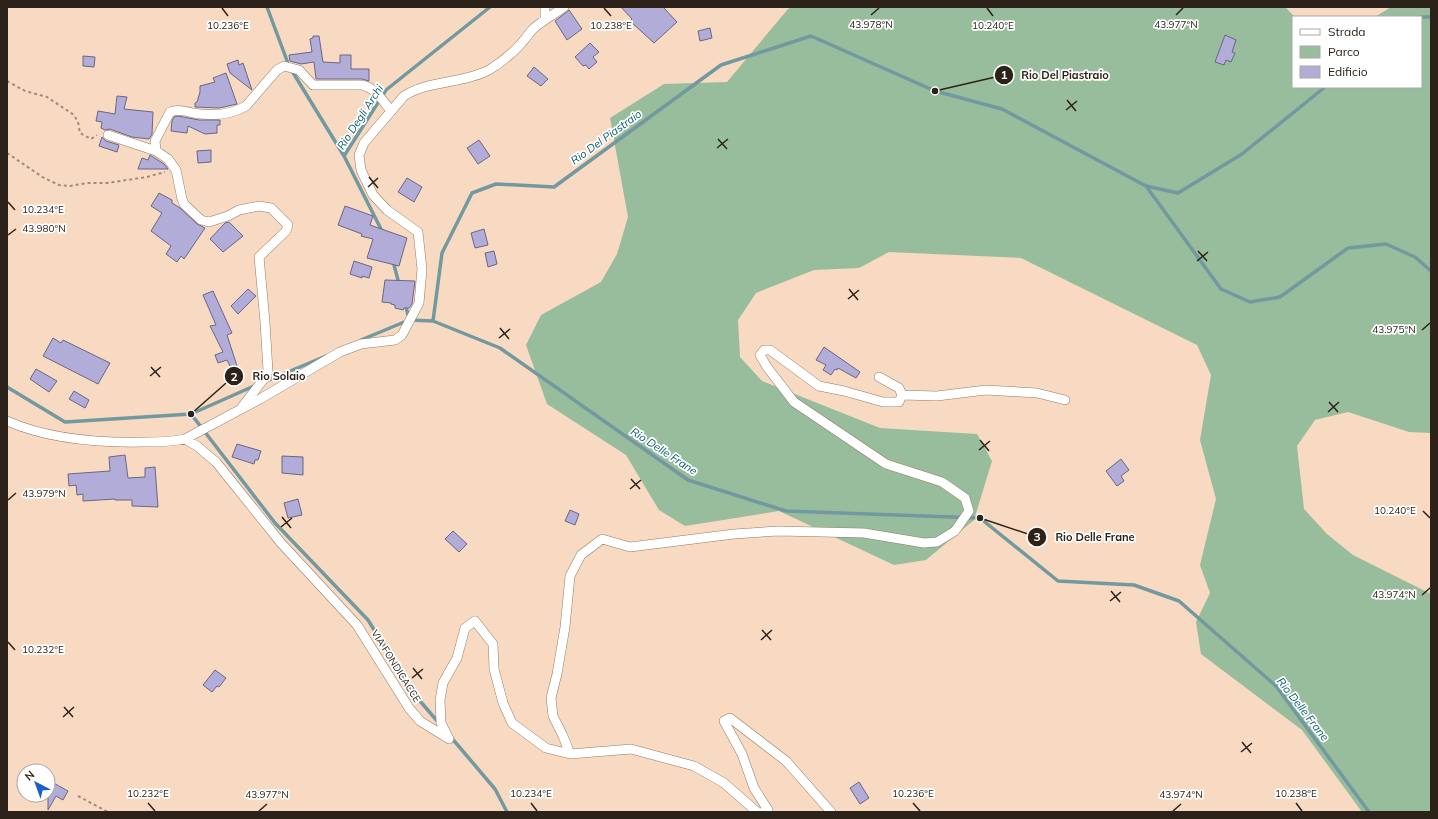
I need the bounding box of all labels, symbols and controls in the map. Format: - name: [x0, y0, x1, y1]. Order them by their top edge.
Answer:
- legend: [1292, 16, 1422, 88]
- text: 43.978°N: [849, 18, 893, 31]
- text: 43.977°N: [1154, 18, 1198, 31]
- text: 10.236°E: [207, 19, 249, 32]
- text: 10.238°E: [590, 19, 632, 32]
- text: 10.240°E: [972, 19, 1014, 32]
- text: Strada: [1328, 24, 1366, 39]
- text: Parco: [1328, 44, 1360, 59]
- callout: Rio Del Piastraio: [994, 63, 1117, 86]
- text: Edificio: [1328, 64, 1368, 79]
- text: 1: [1000, 67, 1008, 82]
- text: Rio Del Piastraio: [1021, 68, 1109, 82]
- water label: Rio Degli Archi: [334, 81, 386, 152]
- water label: Rio Del Piastraio: [568, 107, 644, 167]
- text: 10.234°E: [22, 203, 64, 216]
- text: 43.980°N: [22, 222, 66, 235]
- text: 43.975°N: [1372, 323, 1416, 336]
- callout: Rio Solaio: [224, 365, 313, 388]
- text: 2: [230, 369, 238, 384]
- text: Rio Solaio: [253, 369, 306, 383]
- water label: Rio Delle Frane: [628, 424, 700, 478]
- text: 43.979°N: [22, 487, 66, 500]
- text: 10.240°E: [1374, 504, 1416, 517]
- callout: Rio Delle Frane: [1027, 525, 1142, 548]
- text: 3: [1033, 529, 1041, 544]
- text: Rio Delle Frane: [1055, 530, 1135, 544]
- text: 43.974°N: [1372, 588, 1416, 601]
- street label: VIA FONDICACCE: [368, 627, 424, 705]
- text: 10.232°E: [22, 643, 64, 656]
- water label: Rio Delle Frane: [1274, 674, 1332, 744]
- north arrow: [16, 763, 56, 803]
- text: N: [22, 767, 37, 783]
- text: 10.232°E: [127, 787, 169, 800]
- text: 10.234°E: [510, 787, 552, 800]
- text: 10.236°E: [892, 787, 934, 800]
- text: 10.238°E: [1275, 787, 1317, 800]
- text: 43.977°N: [245, 788, 289, 801]
- text: 43.974°N: [1159, 788, 1203, 801]

